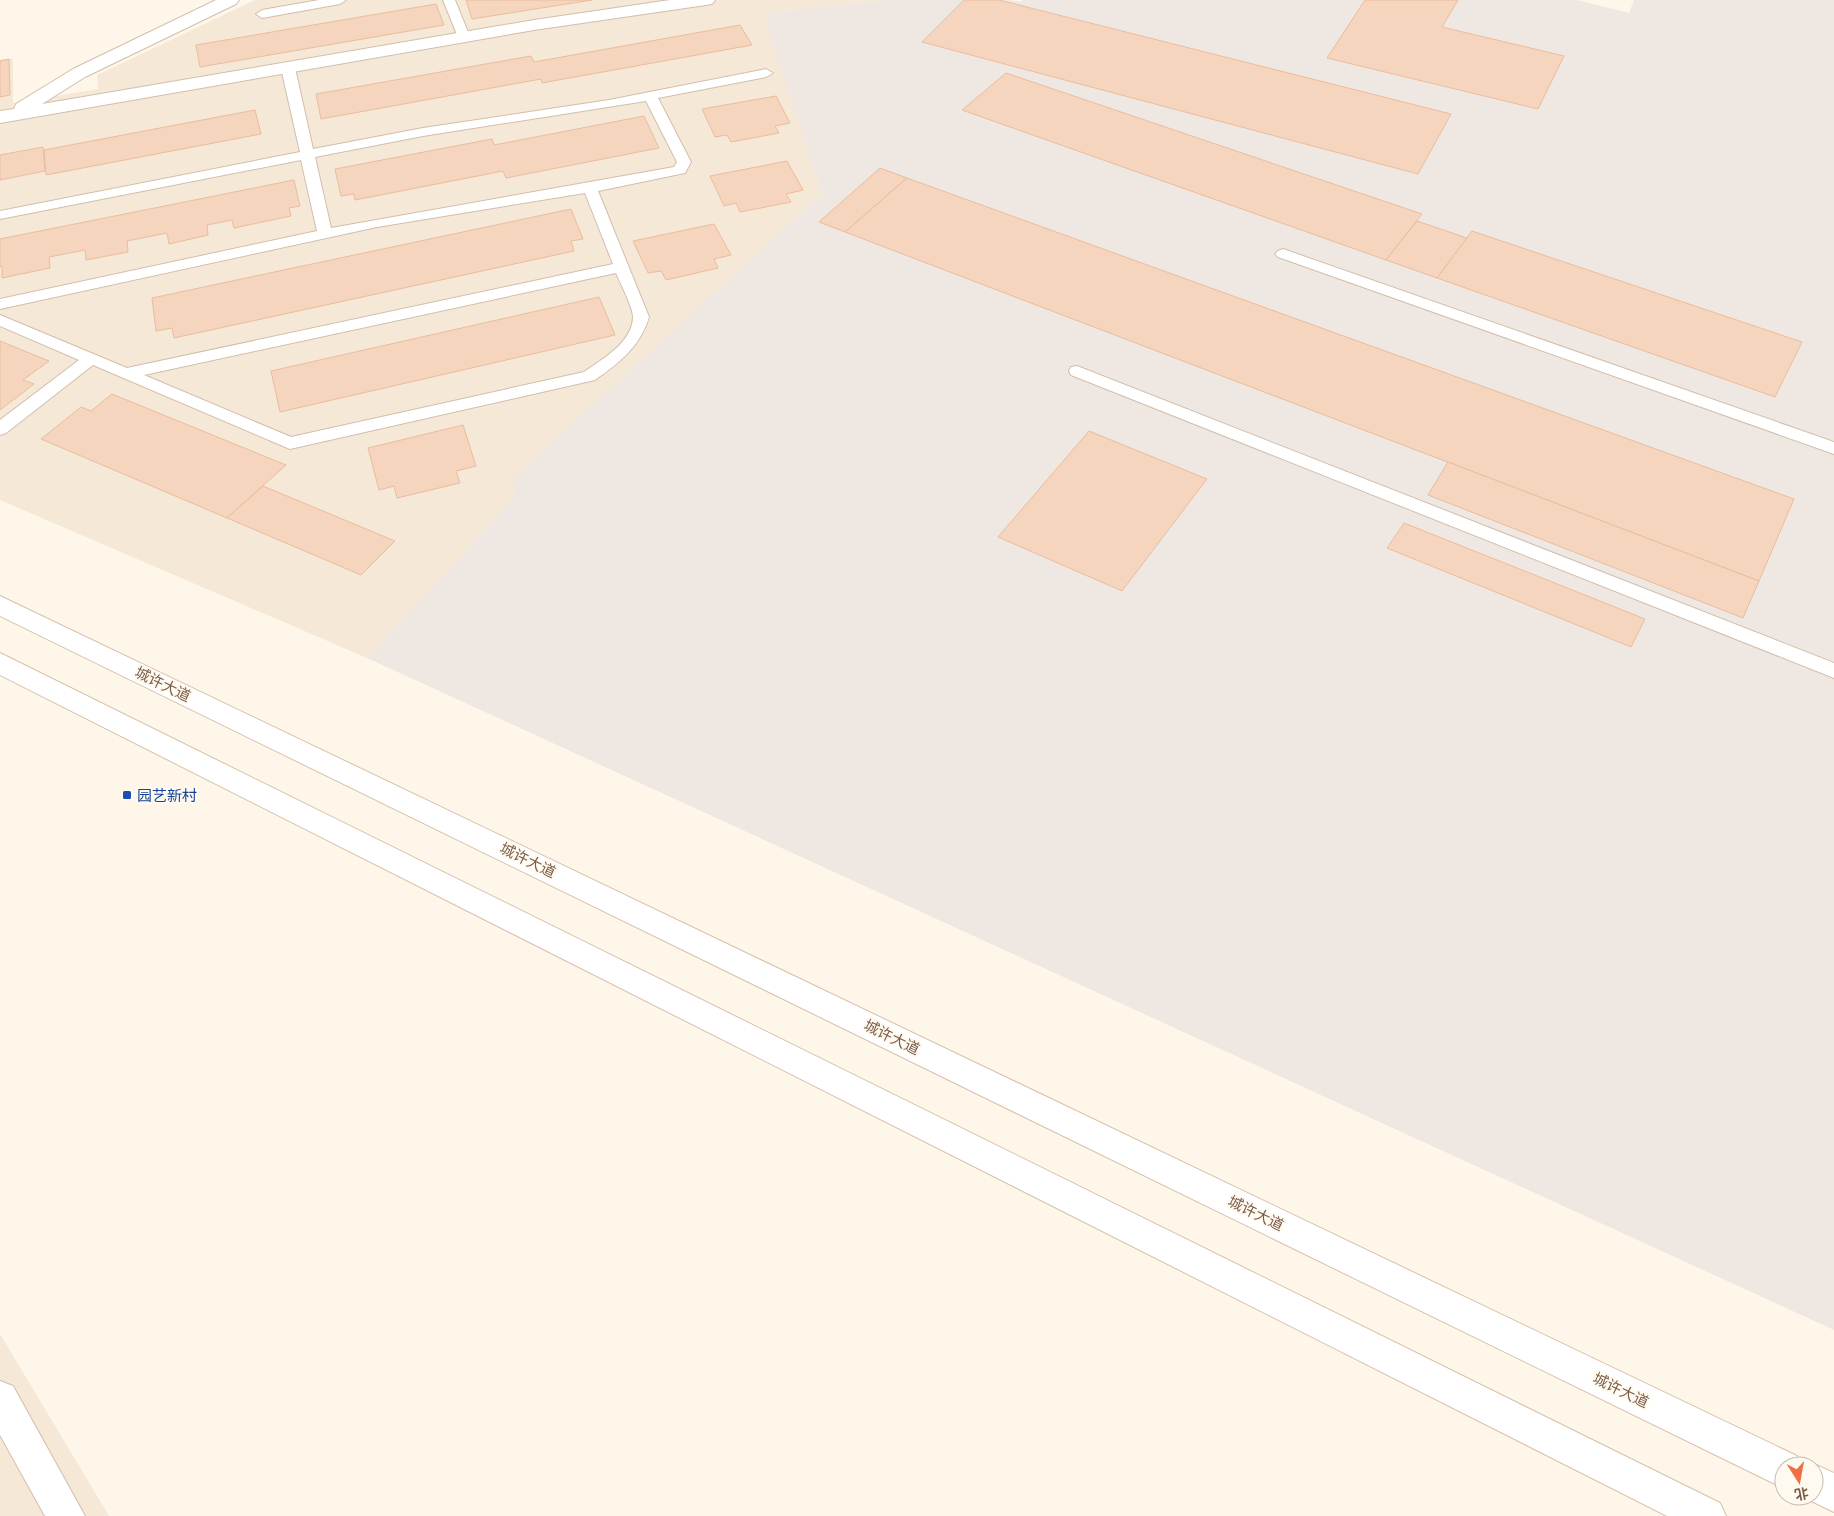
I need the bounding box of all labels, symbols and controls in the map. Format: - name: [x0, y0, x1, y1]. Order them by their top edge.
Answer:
- street label: 城许大道: [132, 662, 194, 706]
- place label: 园艺新村: [137, 786, 197, 805]
- marker: 园艺新村: [121, 789, 133, 801]
- street label: 城许大道: [497, 838, 559, 882]
- street label: 城许大道: [861, 1015, 923, 1059]
- street label: 城许大道: [1225, 1191, 1287, 1235]
- street label: 城许大道: [1590, 1368, 1652, 1412]
- north arrow: [1774, 1456, 1824, 1506]
- text: 北: [1793, 1484, 1810, 1504]

